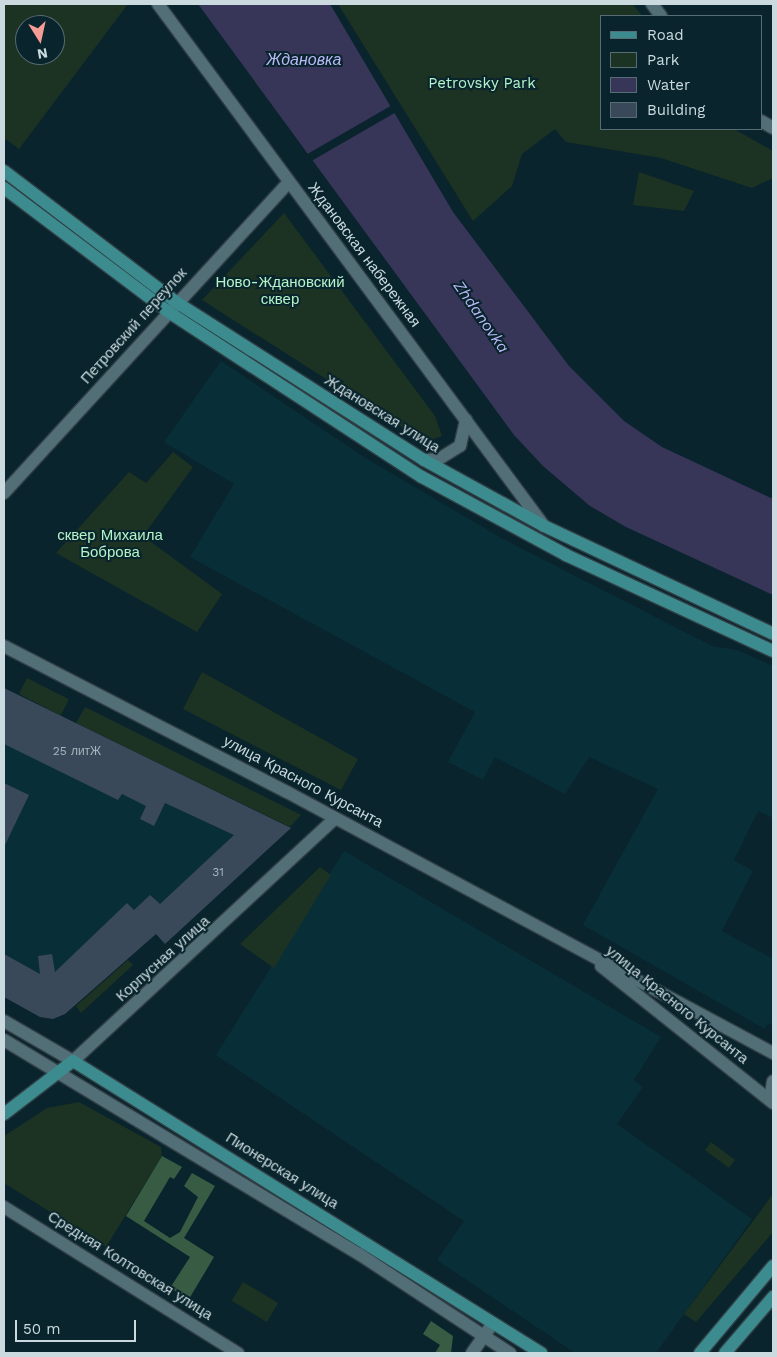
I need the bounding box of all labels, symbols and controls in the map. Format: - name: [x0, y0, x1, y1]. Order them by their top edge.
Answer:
- north arrow: [15, 15, 65, 65]
- legend: [600, 15, 762, 130]
- text: Road: [647, 26, 684, 44]
- text: N: [36, 45, 49, 63]
- water label: Ждановка: [267, 50, 341, 70]
- text: Park: [647, 51, 679, 69]
- park label: Petrovsky Park: [428, 75, 536, 93]
- text: Water: [647, 76, 690, 94]
- text: Building: [647, 101, 705, 119]
- street label: Ждановская набережная: [304, 179, 424, 331]
- street label: Петровский переулок: [77, 264, 191, 388]
- park label: Ново-Ждановский сквер: [215, 273, 345, 308]
- water label: Zhdanovka: [449, 277, 513, 357]
- street label: Ждановская улица: [321, 371, 443, 457]
- park label: сквер Михаила Боброва: [57, 526, 163, 561]
- street label: улица Красного Курсанта: [220, 732, 386, 832]
- house number: 25 литЖ: [53, 745, 101, 759]
- house number: 31: [212, 866, 224, 880]
- street label: Корпусная улица: [113, 912, 213, 1006]
- street label: улица Красного Курсанта: [602, 942, 752, 1068]
- street label: Пионерская улица: [222, 1129, 342, 1213]
- street label: Средняя Колтовская улица: [44, 1208, 216, 1324]
- scale bar: [18, 1310, 139, 1342]
- text: 50 m: [23, 1320, 60, 1338]

